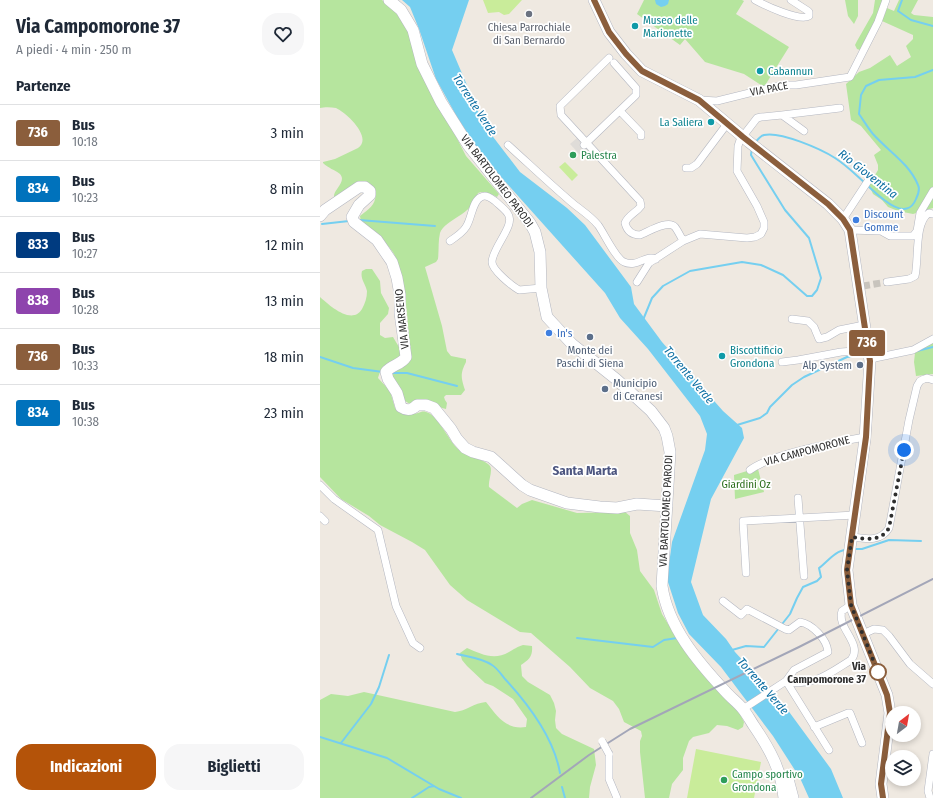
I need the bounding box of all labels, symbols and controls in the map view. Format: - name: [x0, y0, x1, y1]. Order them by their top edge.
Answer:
- marker: Chiesa Parrochiale di San Bernardo: [524, 9, 534, 19]
- button: heart: [262, 13, 304, 55]
- place label: Museo delle Marionette: [643, 14, 698, 40]
- text: Via Campomorone 37: [16, 15, 180, 38]
- place label: Chiesa Parrochiale di San Bernardo: [488, 21, 570, 47]
- marker: Museo delle Marionette: [630, 21, 640, 31]
- text: A piedi · 4 min · 250 m: [16, 42, 131, 57]
- place label: Cabannun: [768, 65, 813, 78]
- marker: Cabannun: [755, 66, 765, 76]
- water label: Torrente Verde: [450, 72, 500, 139]
- text: Partenze: [16, 77, 71, 95]
- street label: VIA PACE: [749, 79, 789, 99]
- text: Bus: [72, 116, 95, 134]
- place label: La Saliera: [659, 116, 703, 129]
- marker: La Saliera: [706, 117, 716, 127]
- text: 736: [28, 124, 48, 141]
- text: 3 min: [270, 124, 304, 142]
- street label: VIA BARTOLOMEO PARODI: [458, 132, 536, 230]
- text: 10:18: [72, 134, 98, 149]
- water label: Rio Gioventina: [836, 147, 900, 201]
- place label: Palestra: [581, 149, 617, 162]
- marker: Palestra: [568, 150, 578, 160]
- text: Bus: [72, 172, 95, 190]
- text: 834: [27, 180, 49, 197]
- text: 8 min: [270, 180, 304, 198]
- text: 10:23: [72, 190, 98, 205]
- place label: Discount Gomme: [864, 208, 904, 234]
- marker: Discount Gomme: [851, 215, 861, 225]
- text: Bus: [72, 228, 95, 246]
- text: 833: [28, 236, 48, 253]
- text: 12 min: [265, 236, 304, 254]
- text: 10:27: [72, 246, 98, 261]
- text: Bus: [72, 284, 95, 302]
- street label: VIA MARSENO: [392, 288, 412, 350]
- text: 838: [27, 292, 49, 309]
- text: 13 min: [265, 292, 304, 310]
- text: 10:28: [72, 302, 99, 317]
- place label: In's: [557, 327, 573, 340]
- marker: In's: [544, 328, 554, 338]
- line badge: 736: [844, 330, 890, 356]
- marker: Monte dei Paschi di Siena: [585, 332, 595, 342]
- text: 736: [857, 334, 877, 351]
- text: Bus: [72, 340, 95, 358]
- water label: Torrente Verde: [661, 343, 717, 407]
- place label: Monte dei Paschi di Siena: [556, 344, 624, 370]
- place label: Biscottificio Grondona: [730, 344, 783, 370]
- text: 736: [28, 348, 48, 365]
- text: 18 min: [264, 348, 304, 366]
- marker: Biscottificio Grondona: [717, 351, 727, 361]
- text: 10:33: [72, 358, 98, 373]
- place label: Alp System: [803, 359, 852, 372]
- marker: Alp System: [855, 360, 865, 370]
- place label: Municipio di Ceranesi: [613, 377, 663, 403]
- marker: Municipio di Ceranesi: [600, 384, 610, 394]
- text: Bus: [72, 396, 95, 414]
- text: 834: [27, 404, 49, 421]
- text: 23 min: [264, 404, 304, 422]
- text: 10:38: [72, 414, 99, 429]
- street label: VIA CAMPOMORONE: [763, 433, 851, 469]
- your location: [894, 440, 914, 460]
- street label: VIA BARTOLOMEO PARODI: [657, 454, 675, 568]
- district label: Santa Marta: [552, 463, 618, 478]
- park label: Giardini Oz: [722, 478, 771, 491]
- water label: Torrente Verde: [735, 655, 792, 717]
- place label: Via Campomorone 37: [787, 660, 867, 686]
- marker: Via Campomorone 37: [869, 663, 887, 681]
- north arrow: [885, 706, 921, 742]
- map controls: [885, 706, 921, 786]
- button: Indicazioni: [16, 744, 156, 790]
- button: Biglietti: [164, 744, 304, 790]
- button: layers: [885, 750, 921, 786]
- place label: Campo sportivo Grondona: [732, 768, 803, 794]
- marker: Campo sportivo Grondona: [719, 775, 729, 785]

